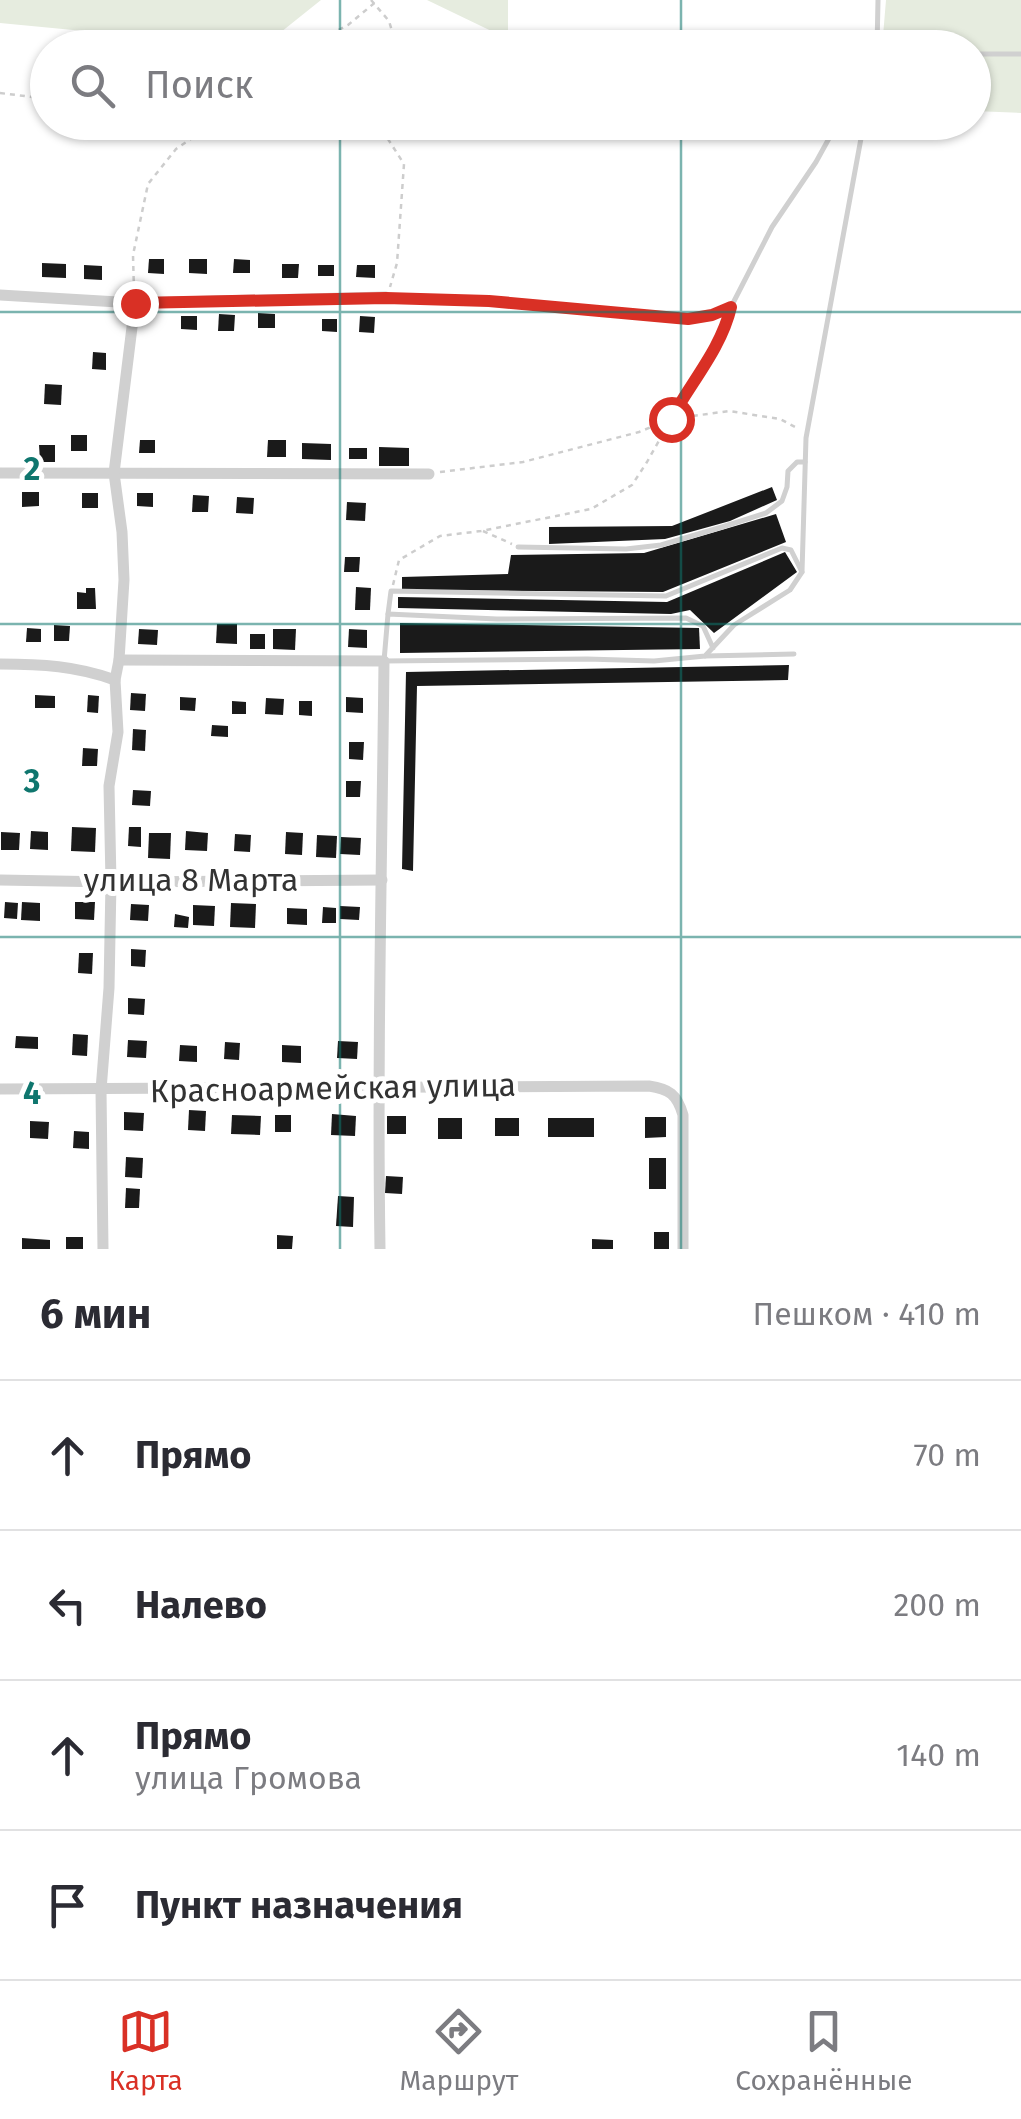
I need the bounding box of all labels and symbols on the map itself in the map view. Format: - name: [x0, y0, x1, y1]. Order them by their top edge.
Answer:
- route end: [113, 281, 159, 327]
- route start: [649, 397, 695, 443]
- text: 2: [24, 450, 40, 488]
- text: 3: [23, 762, 40, 800]
- street label: улица 8 Марта: [84, 861, 298, 899]
- street label: Красноармейская улица: [150, 1066, 516, 1110]
- text: 4: [23, 1074, 41, 1112]

